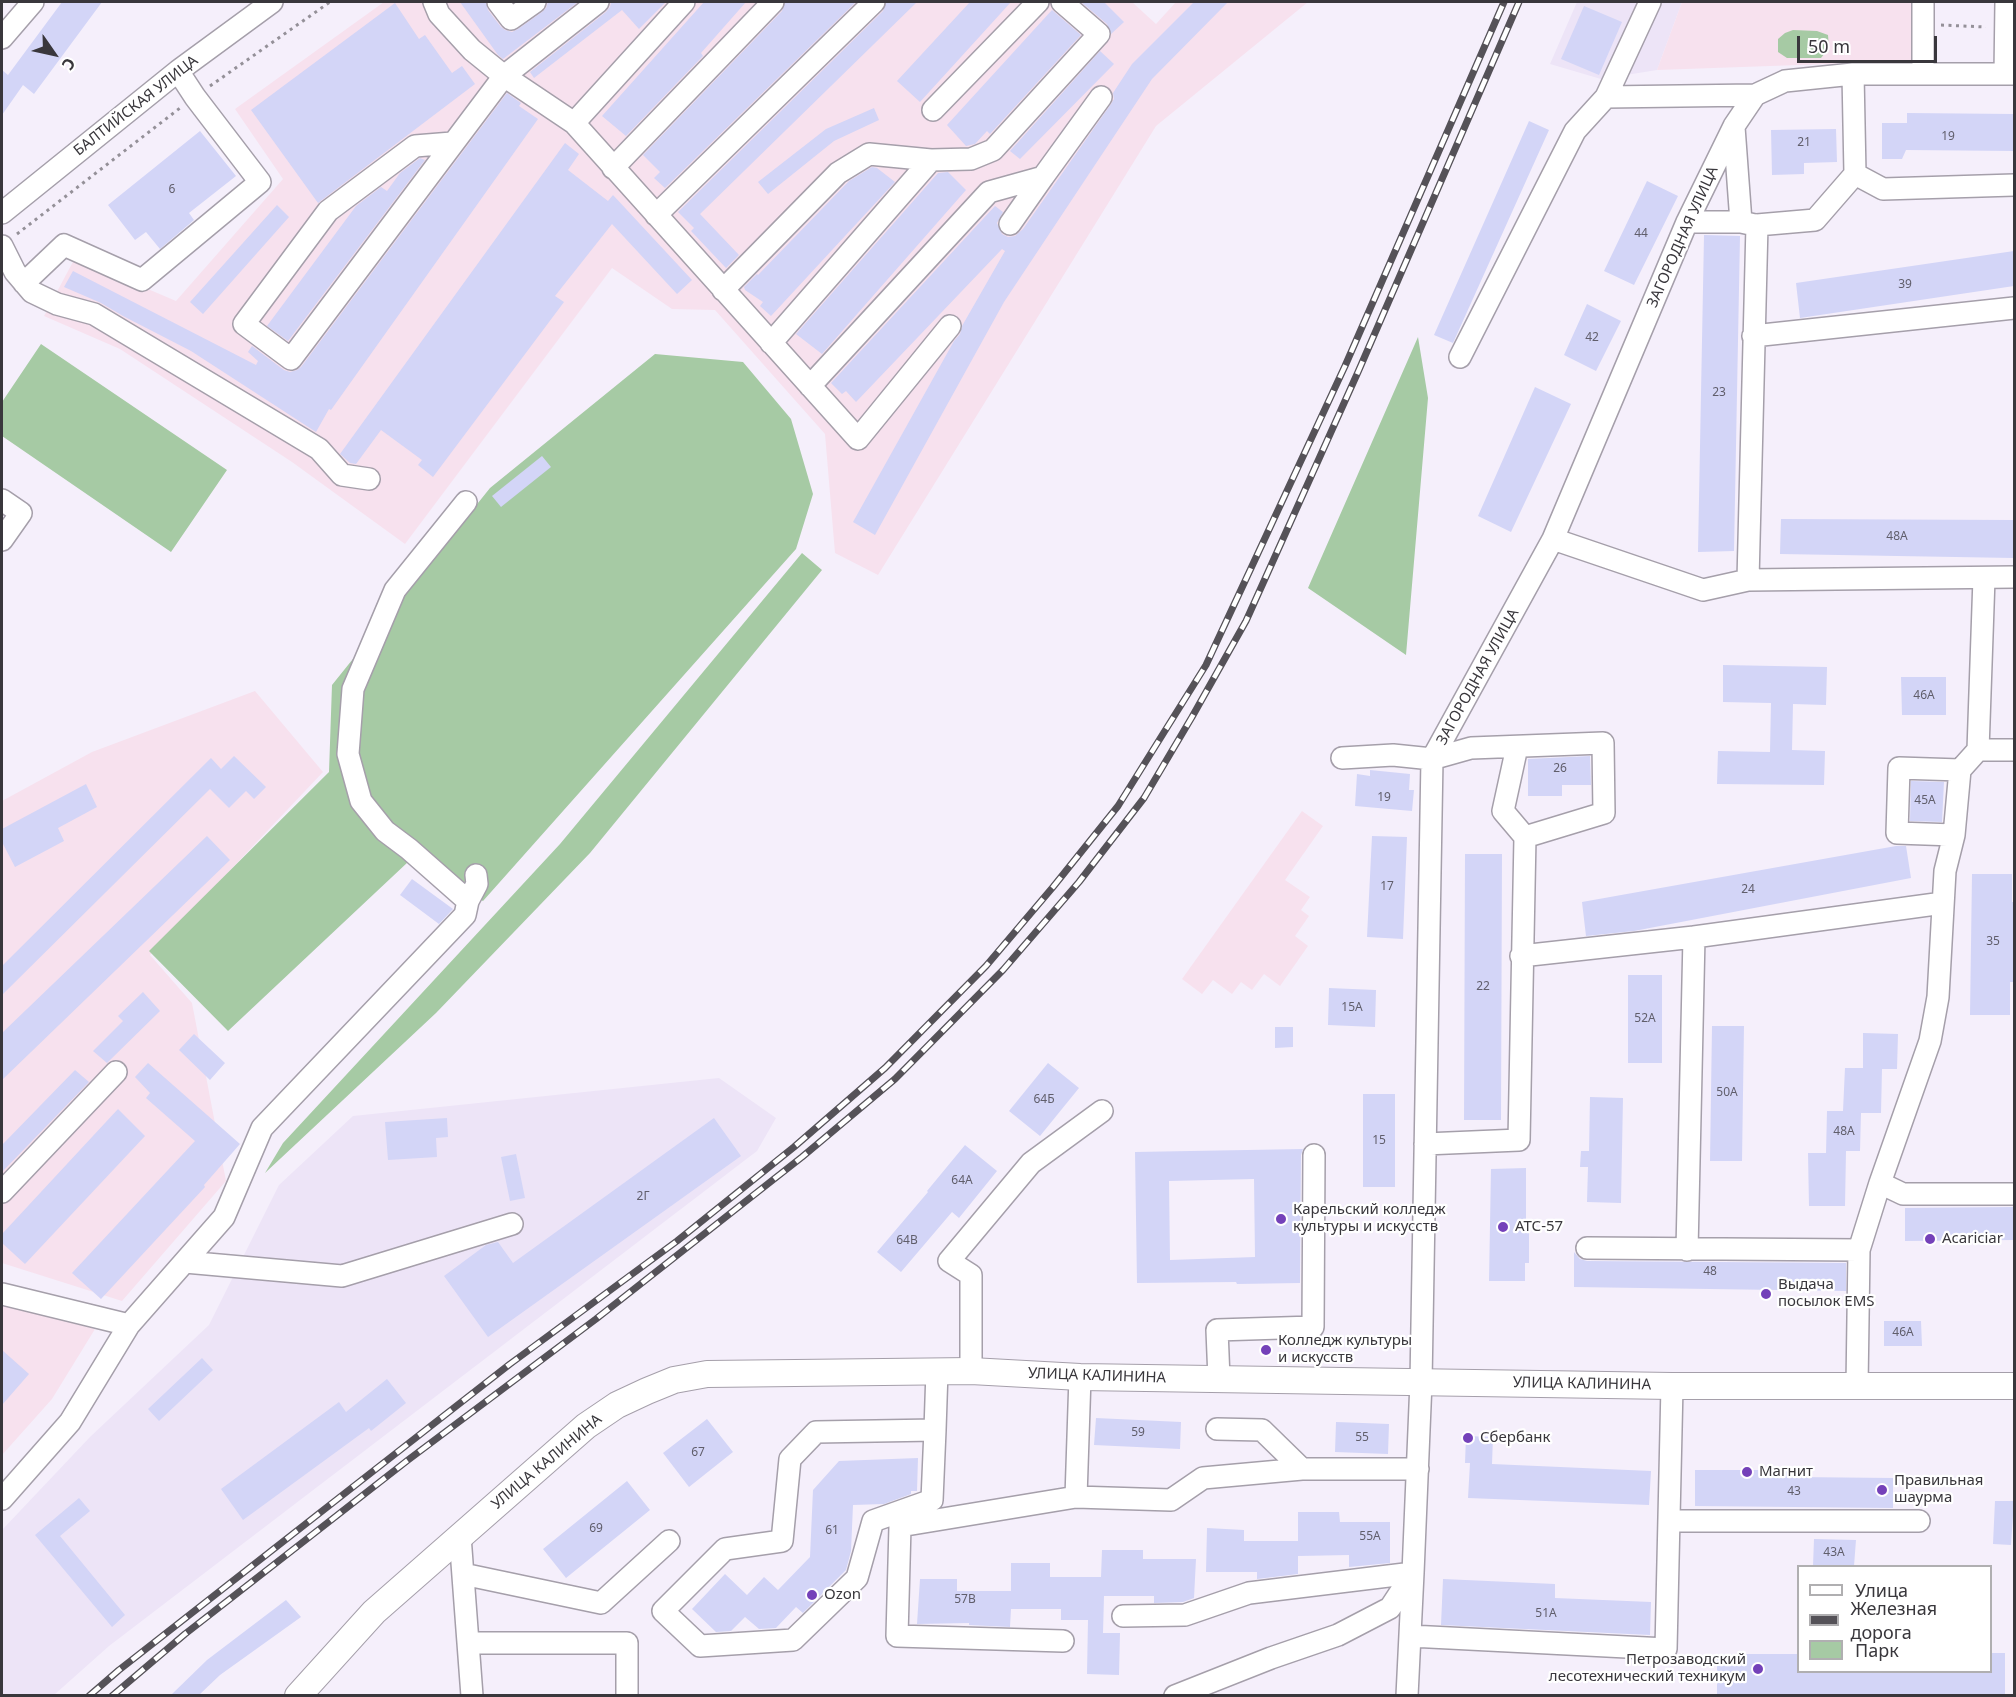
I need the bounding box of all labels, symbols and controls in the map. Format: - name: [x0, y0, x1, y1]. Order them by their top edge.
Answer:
- north arrow: [24, 24, 84, 84]
- scale bar: [1800, 24, 1940, 62]
- text: 50 m: [1808, 34, 1850, 58]
- street label: БАЛТИЙСКАЯ УЛИЦА: [70, 52, 202, 160]
- house number: 19: [1941, 130, 1955, 144]
- house number: 21: [1797, 136, 1811, 150]
- street label: ЗАГОРОДНАЯ УЛИЦА: [1644, 164, 1722, 310]
- house number: 6: [169, 183, 175, 197]
- house number: 44: [1634, 227, 1648, 241]
- house number: 39: [1898, 278, 1912, 292]
- house number: 42: [1585, 331, 1599, 345]
- house number: 23: [1712, 386, 1726, 400]
- house number: 48А: [1886, 530, 1908, 544]
- street label: ЗАГОРОДНАЯ УЛИЦА: [1433, 606, 1523, 748]
- house number: 46А: [1913, 689, 1935, 703]
- house number: 26: [1553, 762, 1567, 776]
- house number: 19: [1377, 791, 1391, 805]
- house number: 45А: [1914, 794, 1936, 808]
- house number: 17: [1380, 880, 1394, 894]
- house number: 24: [1741, 883, 1755, 897]
- house number: 35: [1986, 935, 2000, 949]
- house number: 22: [1476, 980, 1490, 994]
- house number: 15А: [1341, 1001, 1363, 1015]
- house number: 52А: [1634, 1012, 1656, 1026]
- house number: 50А: [1716, 1086, 1738, 1100]
- house number: 64Б: [1033, 1093, 1055, 1107]
- house number: 48А: [1833, 1125, 1855, 1139]
- house number: 15: [1372, 1134, 1386, 1148]
- house number: 64А: [951, 1174, 973, 1188]
- house number: 2Г: [637, 1190, 649, 1204]
- place label: Карельский колледж культуры и искусств: [1293, 1201, 1446, 1236]
- marker: Карельский колледж культуры и искусств: [1274, 1212, 1288, 1226]
- place label: АТС-57: [1515, 1218, 1563, 1236]
- marker: АТС-57: [1496, 1220, 1510, 1234]
- place label: Acariciar: [1942, 1230, 2003, 1248]
- marker: Acariciar: [1923, 1232, 1937, 1246]
- house number: 64В: [896, 1234, 918, 1248]
- house number: 48: [1703, 1265, 1717, 1279]
- place label: Выдача посылок EMS: [1778, 1276, 1875, 1311]
- marker: Выдача посылок EMS: [1759, 1287, 1773, 1301]
- house number: 46А: [1892, 1326, 1914, 1340]
- place label: Колледж культуры и искусств: [1278, 1332, 1412, 1367]
- marker: Колледж культуры и искусств: [1259, 1343, 1273, 1357]
- street label: УЛИЦА КАЛИНИНА: [1028, 1365, 1166, 1387]
- street label: УЛИЦА КАЛИНИНА: [1513, 1374, 1651, 1394]
- street label: УЛИЦА КАЛИНИНА: [488, 1411, 606, 1513]
- house number: 59: [1131, 1426, 1145, 1440]
- place label: Сбербанк: [1480, 1429, 1550, 1447]
- house number: 55: [1355, 1431, 1369, 1445]
- marker: Сбербанк: [1461, 1431, 1475, 1445]
- house number: 67: [691, 1446, 705, 1460]
- place label: Магнит: [1759, 1463, 1813, 1481]
- marker: Магнит: [1740, 1465, 1754, 1479]
- place label: Правильная шаурма: [1894, 1472, 1983, 1507]
- marker: Правильная шаурма: [1875, 1483, 1889, 1497]
- house number: 43: [1787, 1485, 1801, 1499]
- house number: 69: [589, 1522, 603, 1536]
- house number: 61: [825, 1524, 839, 1538]
- house number: 55А: [1359, 1530, 1381, 1544]
- house number: 43А: [1823, 1546, 1845, 1560]
- legend: [1797, 1565, 1992, 1673]
- text: Улица: [1855, 1578, 1908, 1602]
- place label: Ozon: [824, 1586, 861, 1604]
- marker: Ozon: [805, 1588, 819, 1602]
- house number: 57В: [954, 1593, 976, 1607]
- text: Железная дорога: [1851, 1596, 1937, 1644]
- house number: 51А: [1535, 1607, 1557, 1621]
- text: Парк: [1855, 1638, 1899, 1662]
- place label: Петрозаводский лесотехнический техникум: [1549, 1651, 1746, 1686]
- marker: Петрозаводский лесотехнический техникум: [1751, 1662, 1765, 1676]

